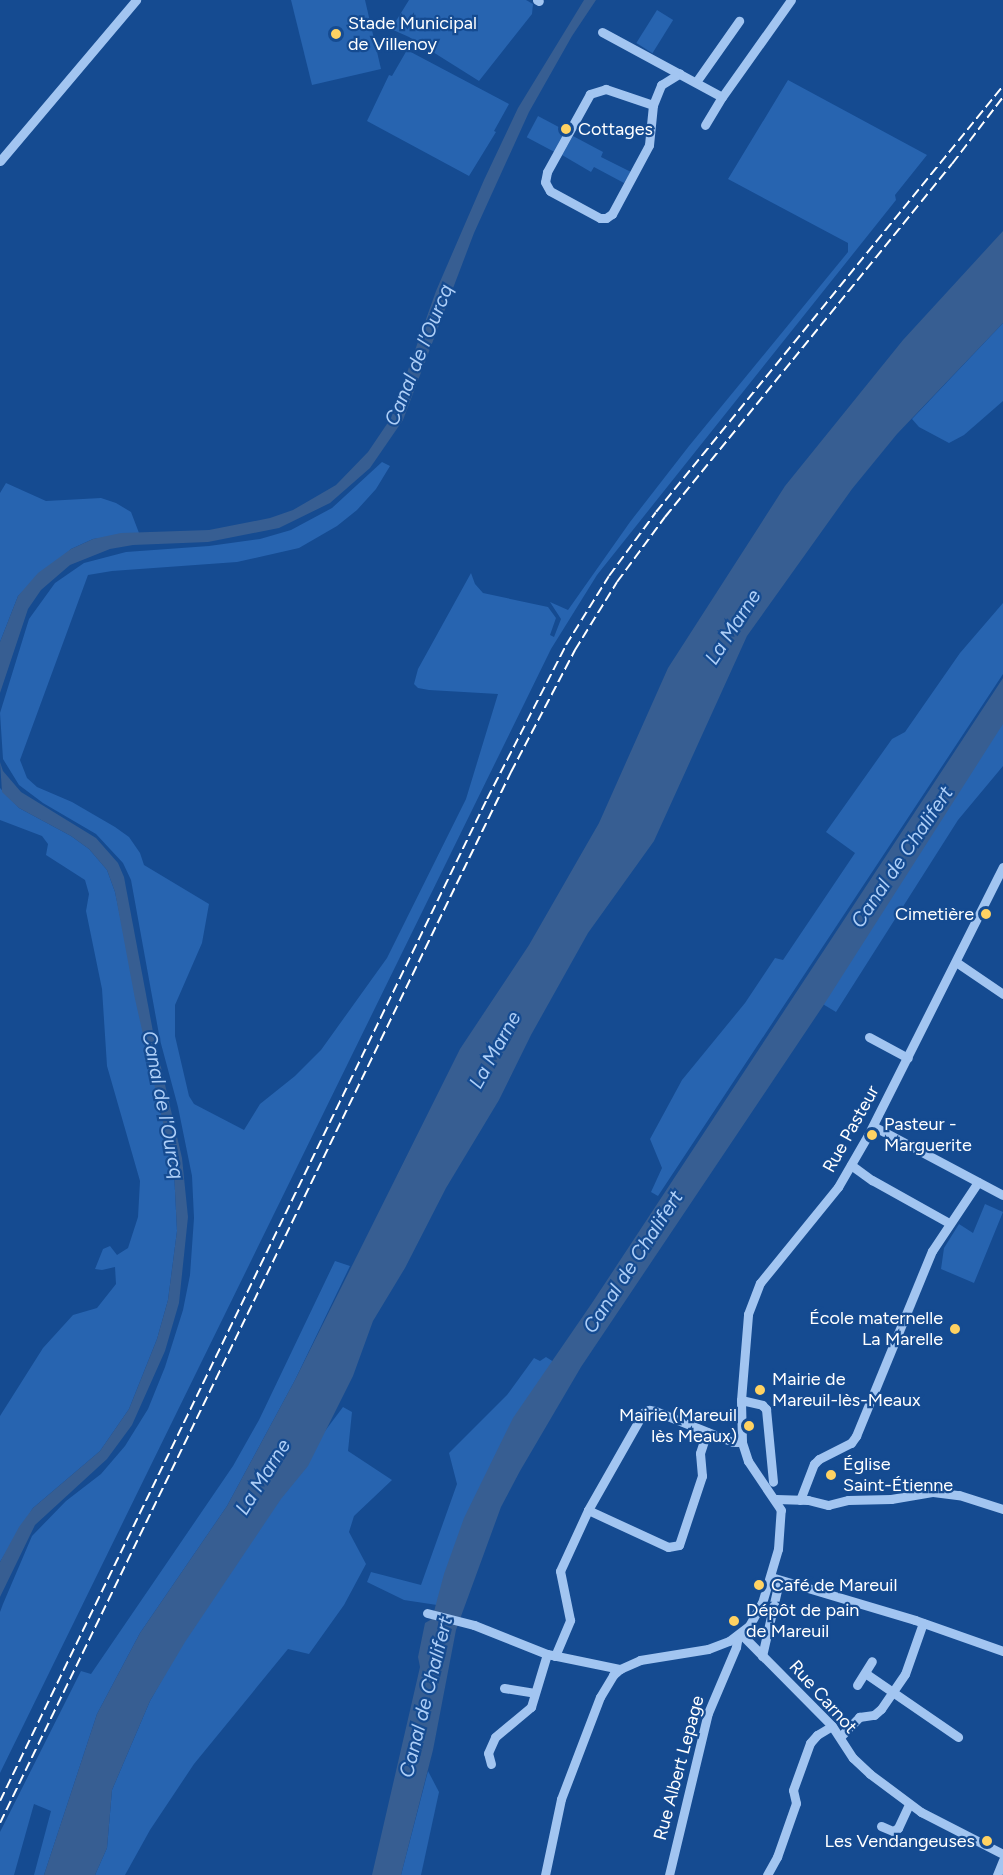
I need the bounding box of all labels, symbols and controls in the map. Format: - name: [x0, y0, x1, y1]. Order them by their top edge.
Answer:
- place label: Stade Municipal de Villenoy: [348, 13, 477, 56]
- marker: Stade Municipal de Villenoy: [329, 27, 343, 41]
- place label: Cottages: [578, 118, 653, 140]
- marker: Cottages: [559, 122, 573, 136]
- water label: Canal de l'Ourcq: [380, 281, 458, 429]
- water label: La Marne: [700, 585, 766, 669]
- water label: Canal de Chalifert: [846, 782, 958, 932]
- place label: Cimetière: [895, 903, 974, 925]
- marker: Cimetière: [979, 907, 993, 921]
- water label: La Marne: [464, 1007, 526, 1093]
- water label: Canal de l'Ourcq: [137, 1029, 189, 1181]
- street label: Rue Pasteur: [818, 1082, 884, 1176]
- place label: Pasteur - Marguerite: [884, 1114, 972, 1156]
- marker: Pasteur - Marguerite: [865, 1128, 879, 1142]
- water label: Canal de Chalifert: [578, 1186, 688, 1338]
- place label: École maternelle La Marelle: [809, 1308, 943, 1350]
- marker: École maternelle La Marelle: [948, 1322, 962, 1336]
- place label: Mairie de Mareuil-lès-Meaux: [772, 1369, 921, 1412]
- marker: Mairie de Mareuil-lès-Meaux: [753, 1383, 767, 1397]
- place label: Mairie (Mareuil lès Meaux): [619, 1405, 737, 1448]
- marker: Mairie (Mareuil lès Meaux): [742, 1419, 756, 1433]
- water label: La Marne: [230, 1435, 296, 1519]
- place label: Église Saint-Étienne: [843, 1454, 953, 1496]
- marker: Église Saint-Étienne: [824, 1468, 838, 1482]
- place label: Café de Mareuil: [771, 1574, 897, 1596]
- marker: Café de Mareuil: [752, 1578, 766, 1592]
- place label: Dépôt de pain de Mareuil: [746, 1600, 859, 1642]
- water label: Canal de Chalifert: [394, 1614, 458, 1780]
- marker: Dépôt de pain de Mareuil: [727, 1614, 741, 1628]
- street label: Rue Carnot: [784, 1656, 862, 1738]
- street label: Rue Albert Lepage: [649, 1693, 709, 1843]
- place label: Les Vendangeuses: [825, 1830, 975, 1852]
- marker: Les Vendangeuses: [980, 1834, 994, 1848]

